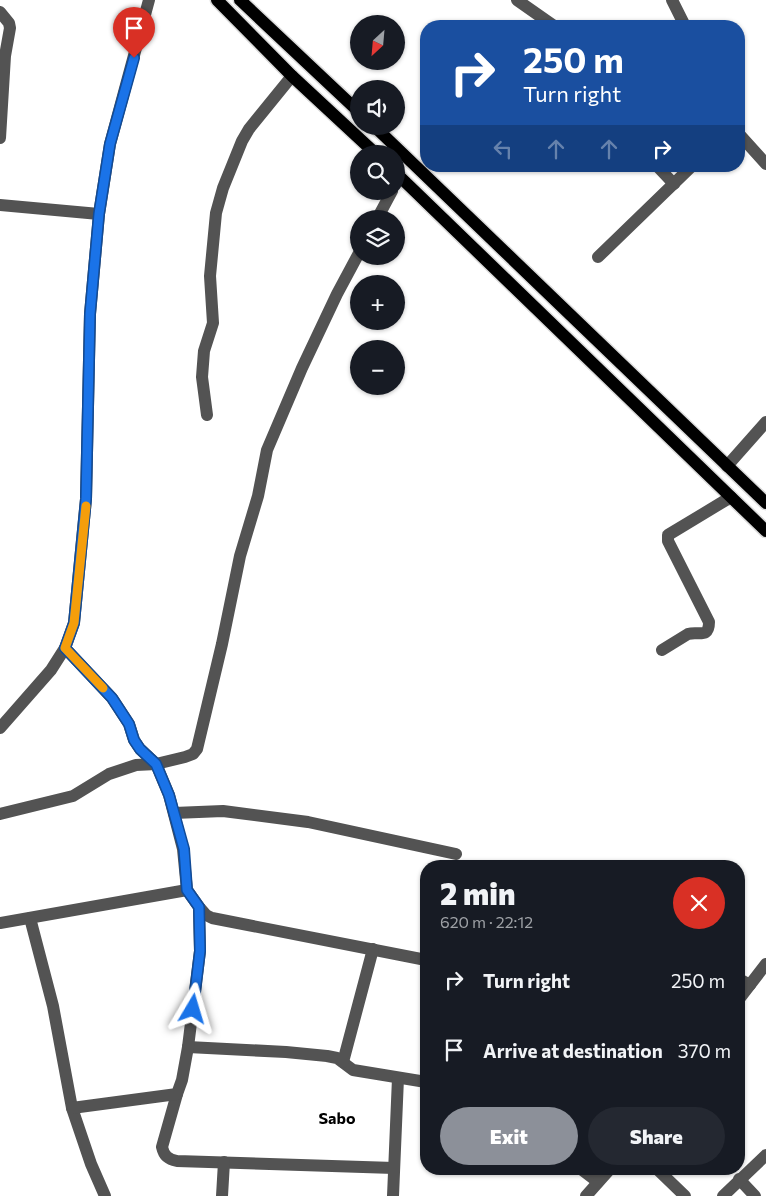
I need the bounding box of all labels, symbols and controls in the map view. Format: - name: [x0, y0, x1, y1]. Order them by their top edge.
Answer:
- pin: [113, 7, 155, 58]
- icon: arrive: [120, 14, 148, 42]
- north arrow: [350, 15, 405, 70]
- map controls: [350, 15, 405, 395]
- text: 250 m: [523, 37, 624, 80]
- icon: right: [440, 40, 505, 105]
- button: sound: [350, 80, 405, 135]
- text: Turn right: [523, 80, 621, 107]
- icon: left: [489, 135, 517, 163]
- icon: ahead: [542, 135, 570, 163]
- icon: ahead: [595, 135, 623, 163]
- icon: right: [648, 135, 676, 163]
- button: search: [350, 145, 405, 200]
- button: layers: [350, 210, 405, 265]
- button: +: [350, 275, 405, 330]
- button: −: [350, 340, 405, 395]
- text: 2 min: [440, 874, 515, 911]
- button: close: [673, 877, 725, 929]
- text: 620 m · 22:12: [440, 912, 533, 931]
- icon: right: [440, 966, 468, 994]
- text: Turn right: [483, 969, 570, 992]
- text: 250 m: [671, 969, 725, 992]
- position arrow: [166, 982, 218, 1034]
- icon: arrive: [440, 1036, 468, 1064]
- text: Arrive at destination: [483, 1039, 663, 1062]
- text: 370 m: [678, 1039, 731, 1062]
- button: Exit: [440, 1107, 578, 1165]
- button: Share: [588, 1107, 725, 1165]
- district label: Sabo: [318, 1108, 356, 1127]

